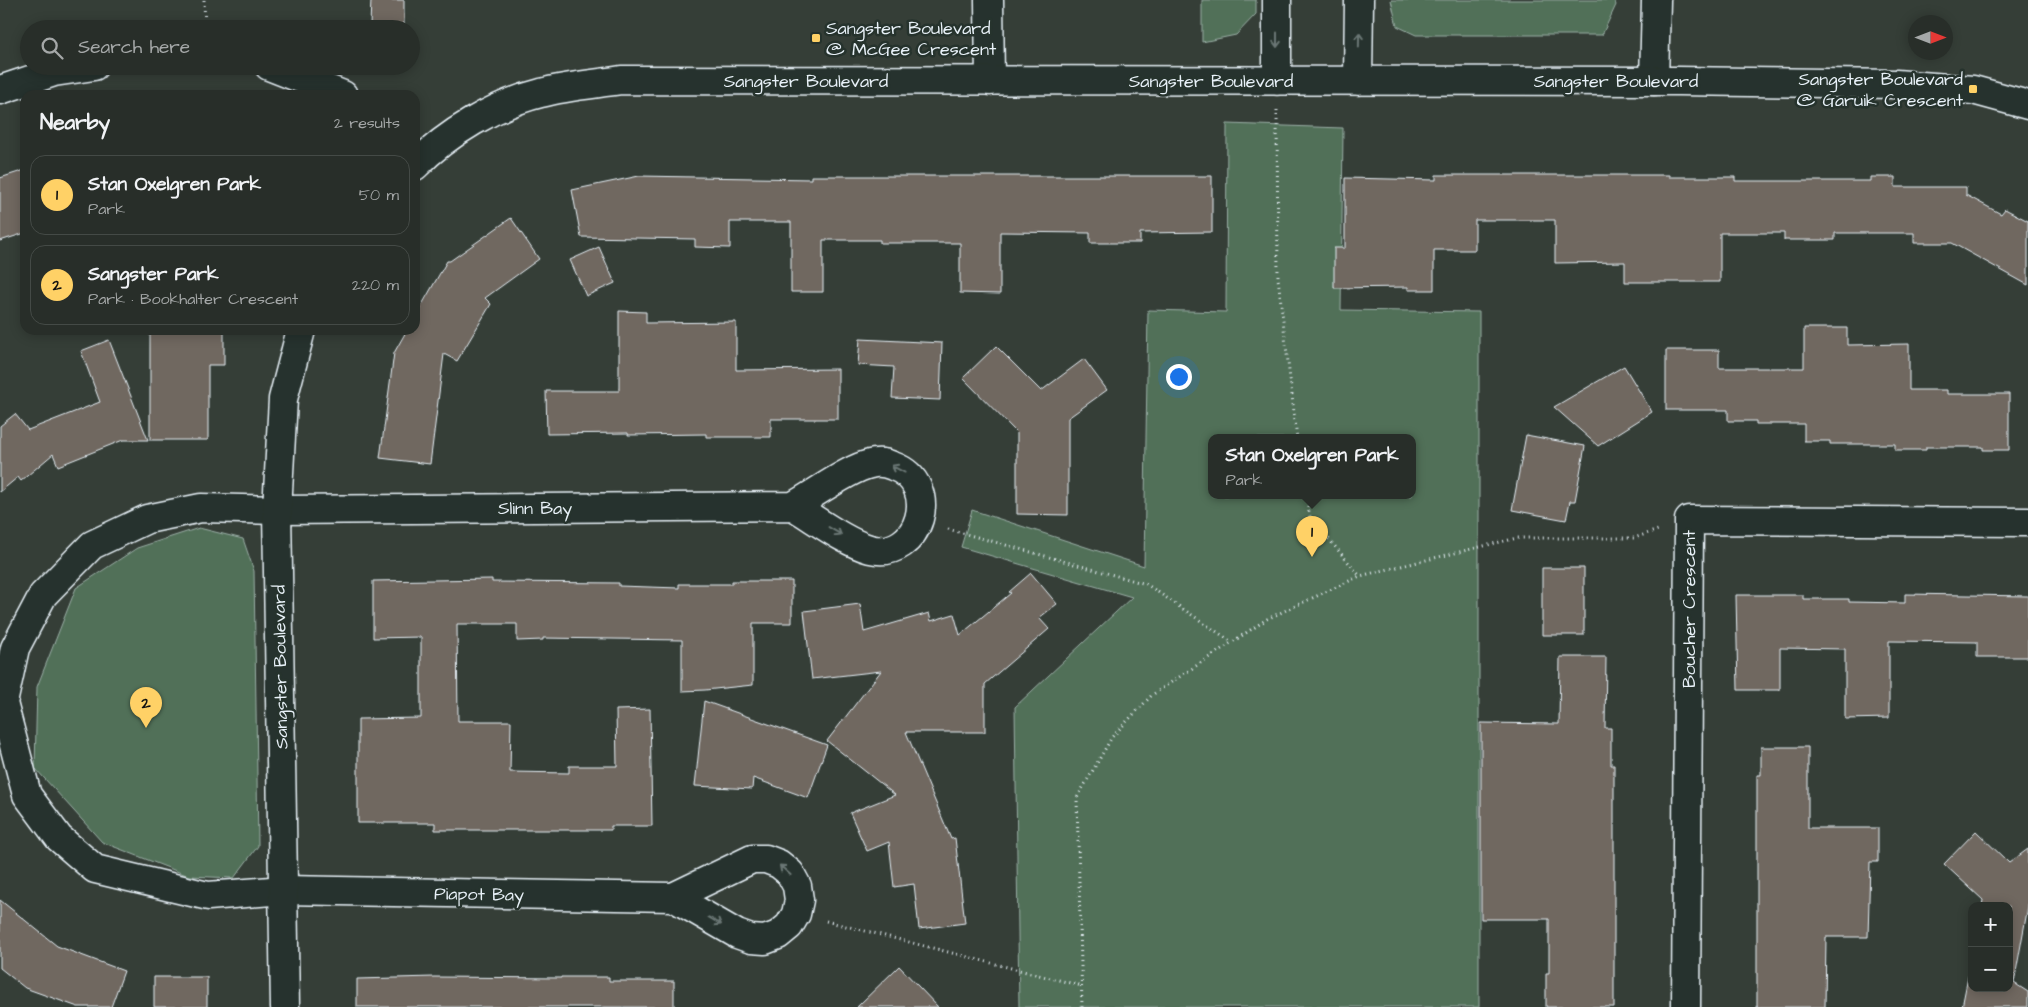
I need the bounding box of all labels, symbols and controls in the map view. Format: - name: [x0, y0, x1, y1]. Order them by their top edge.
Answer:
- north arrow: [1908, 15, 1953, 60]
- place label: Sangster Boulevard @ McGee Crescent: [826, 16, 997, 62]
- search box: [20, 20, 420, 75]
- marker: Sangster Boulevard @ McGee Crescent: [810, 32, 822, 44]
- one-way arrow: [1272, 32, 1282, 48]
- one-way arrow: [1354, 33, 1364, 49]
- icon: search: [38, 34, 66, 62]
- text: Search here: [78, 34, 190, 61]
- place label: Sangster Boulevard @ Garuik Crescent: [1796, 67, 1964, 113]
- street label: Sangster Boulevard: [724, 69, 888, 95]
- street label: Sangster Boulevard: [1129, 69, 1293, 95]
- street label: Sangster Boulevard: [1534, 69, 1698, 95]
- marker: Sangster Boulevard @ Garuik Crescent: [1967, 83, 1979, 95]
- text: Nearby: [40, 108, 110, 137]
- text: 2 results: [334, 112, 400, 134]
- text: Stan Oxelgren Park: [88, 171, 261, 198]
- text: 1: [56, 184, 58, 206]
- text: 50 m: [359, 184, 399, 206]
- text: Park: [88, 198, 125, 220]
- text: Sangster Park: [88, 261, 219, 288]
- text: 2: [52, 274, 62, 296]
- text: 220 m: [352, 274, 399, 296]
- text: Park · Bookhalter Crescent: [88, 288, 298, 310]
- your location: [1166, 364, 1192, 390]
- popup: [1208, 434, 1416, 499]
- text: Stan Oxelgren Park: [1225, 442, 1399, 469]
- one-way arrow: [891, 464, 906, 473]
- text: Park: [1225, 469, 1262, 491]
- street label: Slinn Bay: [498, 496, 572, 522]
- pin: 1: [1296, 516, 1328, 557]
- one-way arrow: [828, 527, 842, 537]
- street label: Boucher Crescent: [1677, 529, 1702, 688]
- street label: Sangster Boulevard: [267, 585, 295, 749]
- pin: 2: [130, 687, 162, 728]
- one-way arrow: [778, 864, 791, 876]
- street label: Piapot Bay: [434, 881, 524, 909]
- map controls: [1968, 902, 2013, 992]
- button: +: [1968, 902, 2013, 947]
- one-way arrow: [708, 917, 722, 927]
- button: −: [1968, 947, 2013, 992]

